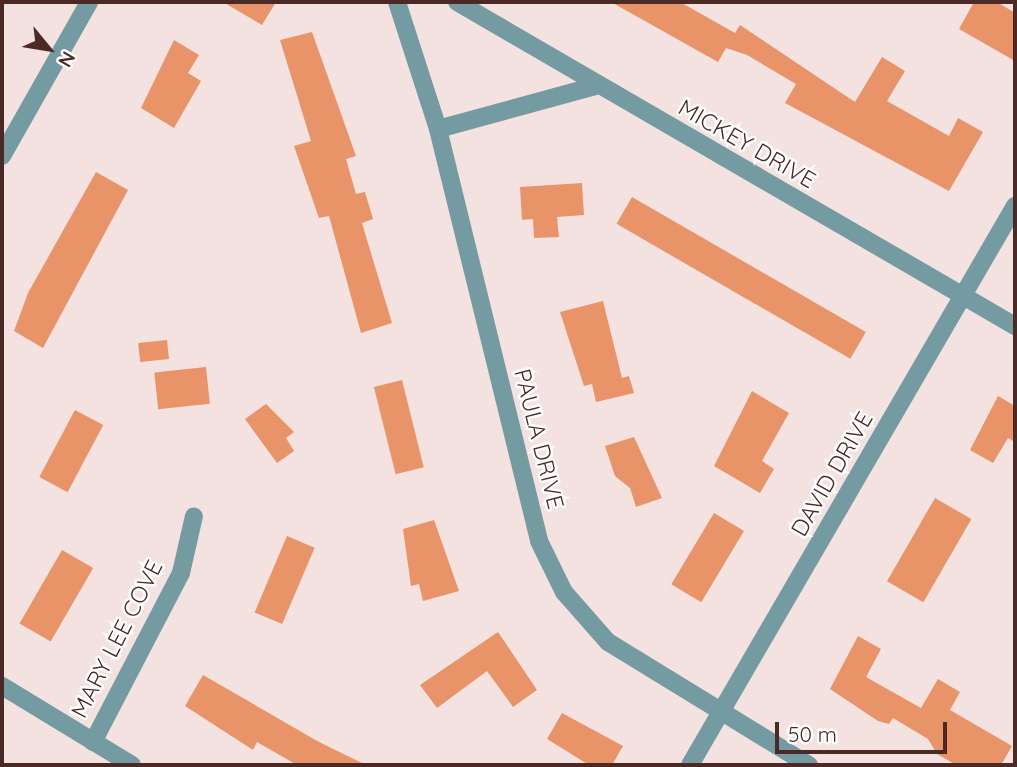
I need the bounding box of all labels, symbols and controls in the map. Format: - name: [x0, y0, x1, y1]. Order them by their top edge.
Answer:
- north arrow: [14, 14, 84, 84]
- text: N: [53, 47, 81, 72]
- street label: MICKEY DRIVE: [674, 94, 820, 194]
- street label: PAULA DRIVE: [508, 366, 570, 512]
- street label: DAVID DRIVE: [785, 407, 879, 541]
- street label: MARY LEE COVE: [65, 555, 169, 723]
- scale bar: [779, 708, 950, 752]
- text: 50 m: [788, 721, 837, 747]

